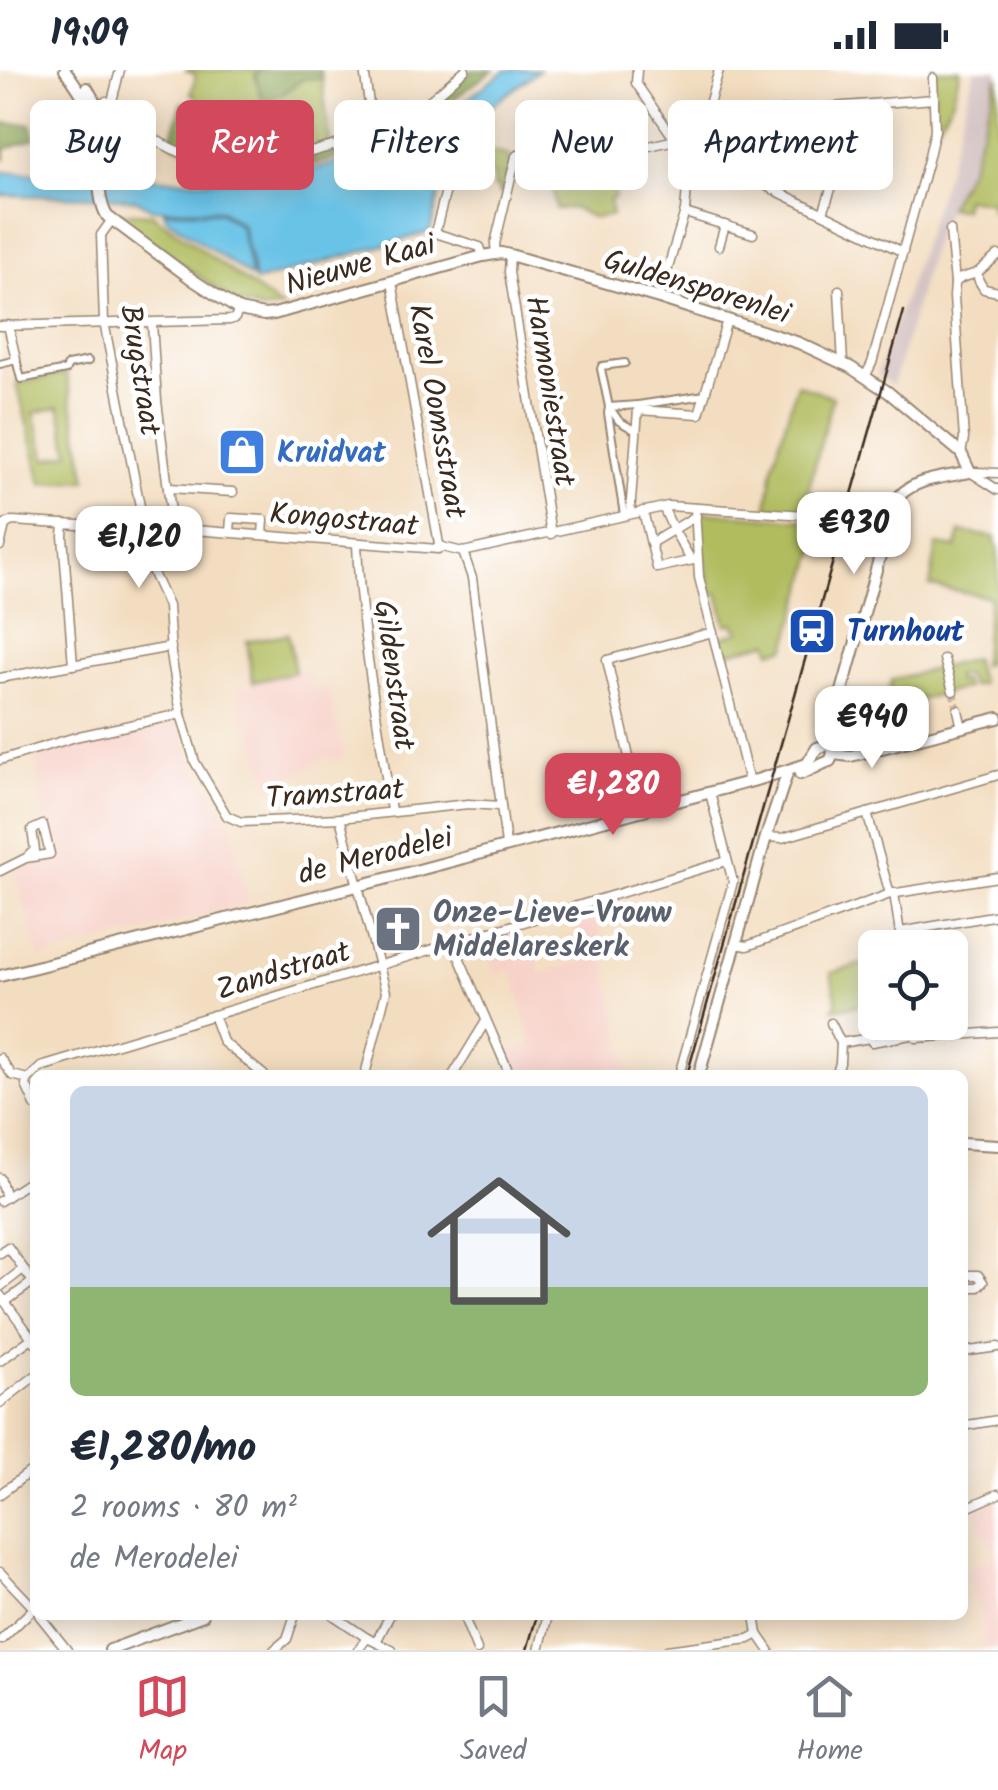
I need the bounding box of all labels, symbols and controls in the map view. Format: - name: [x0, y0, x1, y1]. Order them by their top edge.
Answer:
- text: 19:09: [50, 5, 129, 65]
- chip: Buy: [30, 100, 156, 190]
- chip: Rent: [176, 100, 314, 190]
- chip: Filters: [334, 100, 495, 190]
- chip: New: [515, 100, 648, 190]
- chip: Apartment: [668, 100, 893, 190]
- street label: Nieuwe Kaai: [280, 221, 443, 310]
- street label: Guldensporenlei: [597, 237, 797, 340]
- street label: Harmoniestraat: [510, 293, 588, 490]
- street label: Karel Oomsstraat: [394, 300, 479, 523]
- street label: Brugstraat: [105, 301, 173, 440]
- shop icon: Kruidvat: [216, 426, 268, 478]
- place label: Kruidvat: [277, 430, 386, 478]
- street label: Kongostraat: [267, 491, 421, 551]
- pin: €930: [795, 492, 913, 577]
- text: €930: [819, 499, 889, 550]
- pin: €1,120: [58, 506, 220, 591]
- text: €1,120: [97, 513, 181, 564]
- street label: Gildenstraat: [359, 597, 427, 754]
- station icon: Turnhout: [786, 605, 838, 657]
- place label: Turnhout: [847, 609, 965, 657]
- pin: €940: [813, 686, 931, 771]
- text: €940: [837, 693, 907, 744]
- pin: €1,280: [532, 753, 694, 838]
- text: €1,280: [567, 760, 659, 811]
- street label: Tramstraat: [265, 766, 406, 824]
- street label: de Merodelei: [293, 814, 460, 899]
- place label: Onze-Lieve-Vrouw Middelareskerk: [433, 890, 672, 972]
- church icon: Onze-Lieve-Vrouw Middelareskerk: [372, 903, 424, 955]
- street label: Zandstraat: [211, 929, 357, 1015]
- map controls: [858, 930, 968, 1040]
- button: locate: [858, 930, 968, 1040]
- icon: home: [409, 1151, 589, 1331]
- text: €1,280/mo: [70, 1416, 257, 1483]
- text: 2 rooms · 80 m²: [70, 1483, 297, 1534]
- text: de Merodelei: [70, 1534, 238, 1585]
- tab: Map: [135, 1669, 190, 1774]
- tab: Saved: [460, 1669, 527, 1774]
- tab: Home: [797, 1669, 863, 1774]

